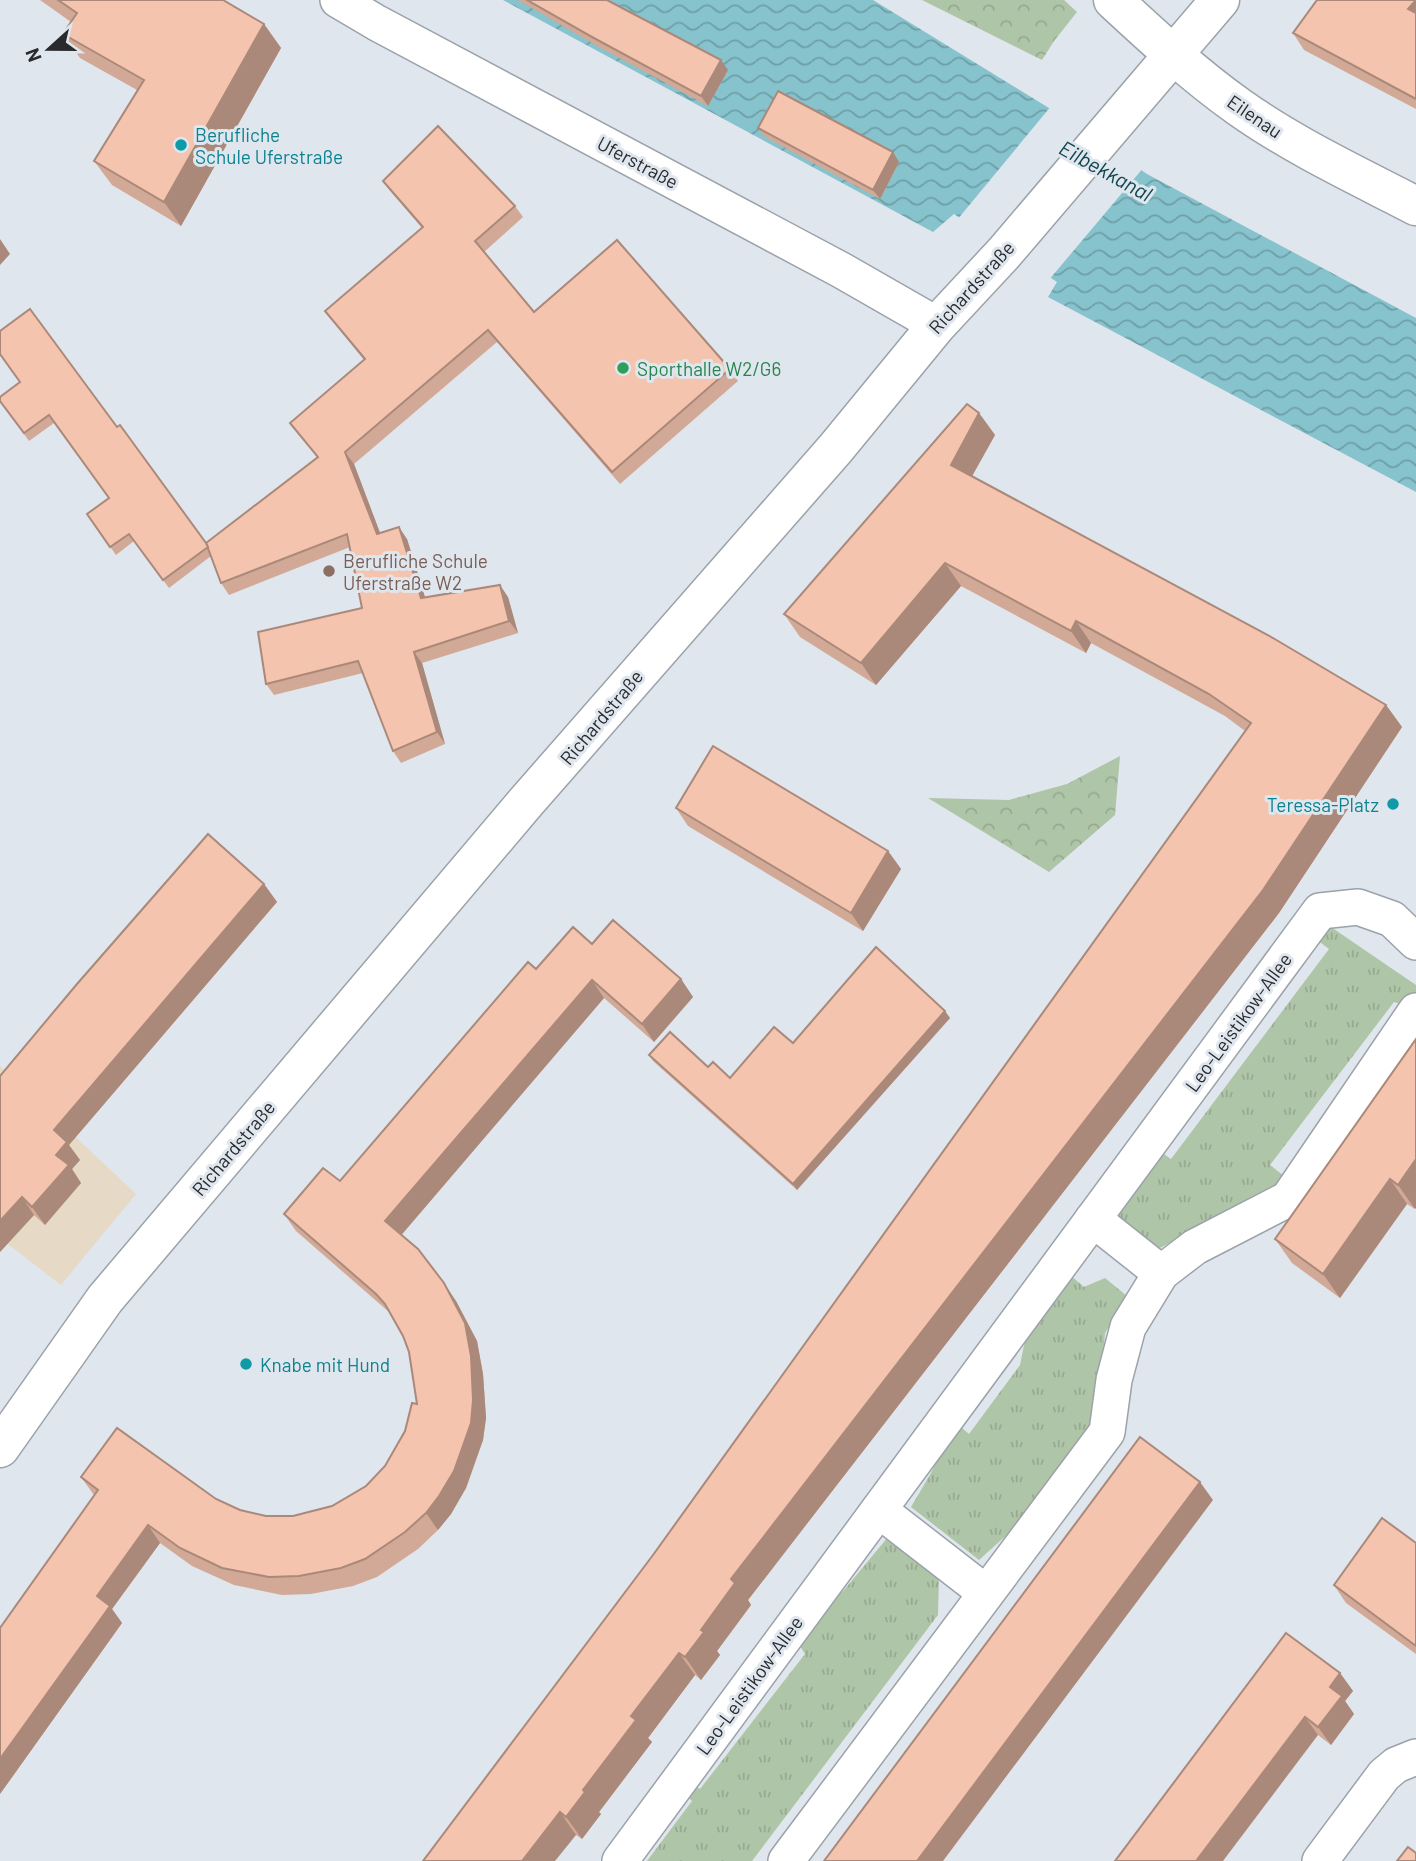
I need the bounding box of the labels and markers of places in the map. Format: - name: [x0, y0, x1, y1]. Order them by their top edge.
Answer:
- place label: Berufliche Schule Uferstraße: [195, 123, 343, 168]
- marker: Berufliche Schule Uferstraße: [173, 137, 189, 153]
- place label: Sporthalle W2/G6: [637, 357, 781, 380]
- marker: Sporthalle W2/G6: [615, 360, 631, 376]
- place label: Berufliche Schule Uferstraße W2: [343, 549, 488, 594]
- marker: Berufliche Schule Uferstraße W2: [321, 563, 337, 579]
- place label: Teressa-Platz: [1267, 793, 1379, 816]
- marker: Teressa-Platz: [1385, 796, 1401, 812]
- place label: Knabe mit Hund: [260, 1353, 390, 1376]
- marker: Knabe mit Hund: [238, 1356, 254, 1372]

